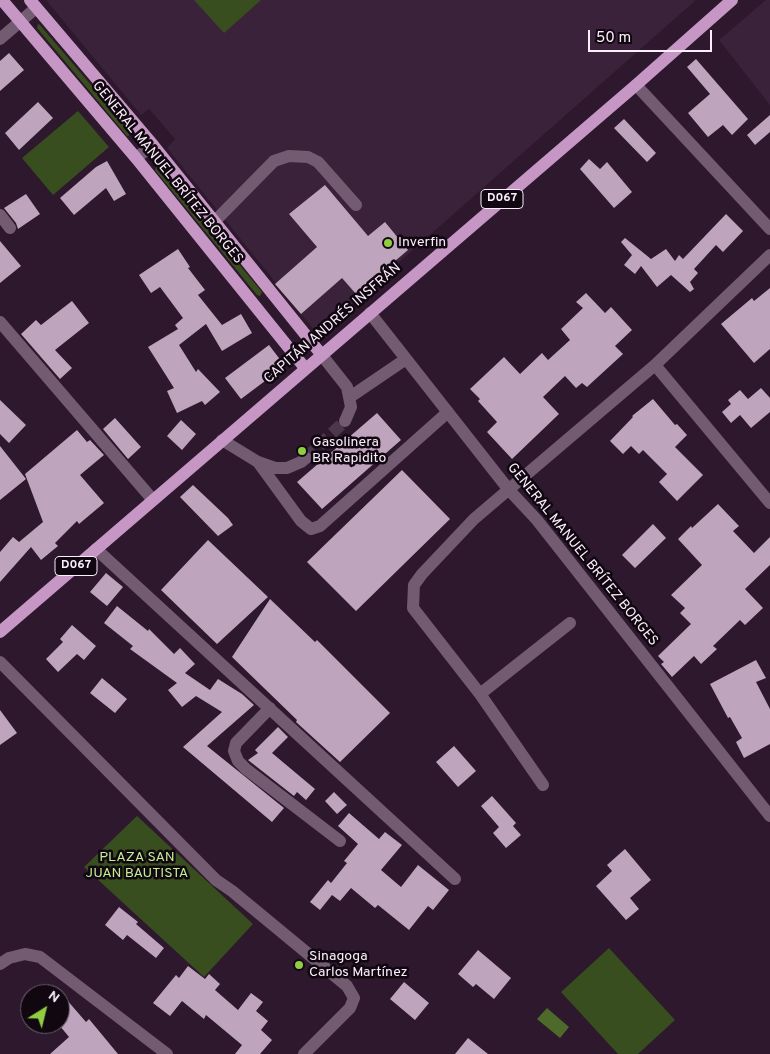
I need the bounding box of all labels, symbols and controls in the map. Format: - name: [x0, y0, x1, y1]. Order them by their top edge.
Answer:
- scale bar: [590, 20, 714, 52]
- text: 50 m: [596, 29, 631, 48]
- street label: GENERAL MANUEL BRÍTEZ BORGES: [88, 78, 246, 268]
- road number: D067: [481, 190, 523, 208]
- place label: Inverfin: [398, 235, 446, 251]
- marker: Inverfin: [382, 237, 394, 249]
- street label: CAPITÁN ANDRÉS INSFRÁN: [261, 260, 405, 388]
- place label: Gasolinera BR Rapidito: [312, 435, 386, 468]
- marker: Gasolinera BR Rapidito: [296, 445, 308, 457]
- street label: GENERAL MANUEL BRÍTEZ BORGES: [503, 460, 661, 650]
- road number: D067: [55, 556, 97, 576]
- park label: PLAZA SAN JUAN BAUTISTA: [86, 850, 188, 882]
- place label: Sinagoga Carlos Martínez: [309, 949, 408, 982]
- marker: Sinagoga Carlos Martínez: [293, 959, 305, 971]
- north arrow: [20, 984, 70, 1034]
- text: N: [44, 987, 63, 1007]

